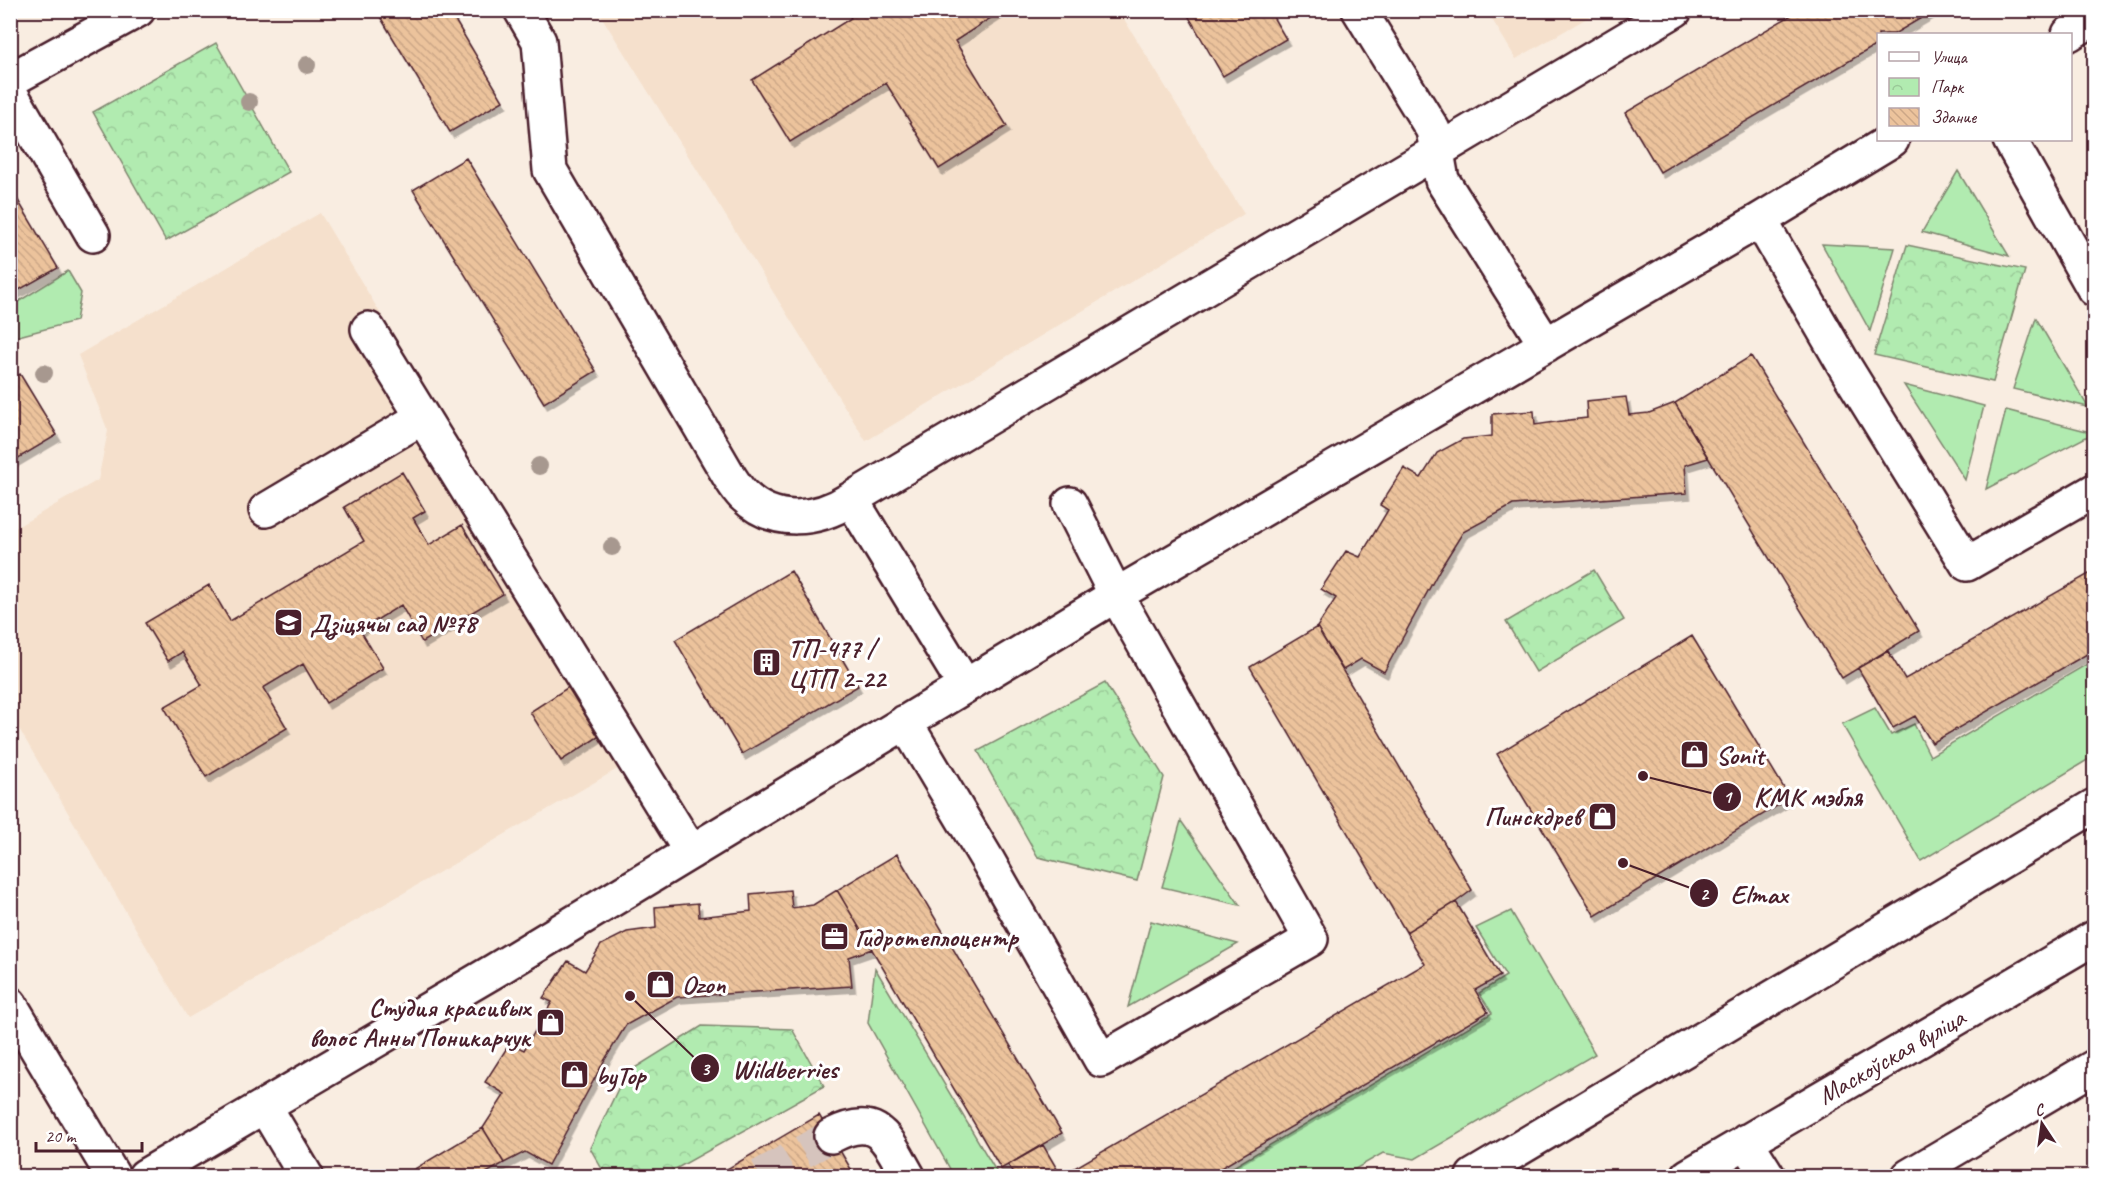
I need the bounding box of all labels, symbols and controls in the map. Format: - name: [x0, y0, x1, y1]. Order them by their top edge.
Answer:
- legend: [1877, 33, 2072, 141]
- text: Улица: [1931, 46, 1968, 68]
- text: Парк: [1931, 76, 1965, 98]
- text: Здание: [1931, 106, 1977, 128]
- school or university icon: Дзіцячы сад №78: [273, 607, 305, 639]
- place label: Дзіцячы сад №78: [310, 607, 480, 640]
- place label: ТП-477 / ЦТП 2-22: [788, 632, 887, 695]
- building icon: ТП-477 / ЦТП 2-22: [751, 647, 783, 679]
- shop icon: Sonit: [1679, 739, 1711, 771]
- place label: Sonit: [1716, 739, 1767, 772]
- callout: КМК мэбля: [1712, 774, 1875, 819]
- text: КМК мэбля: [1754, 780, 1864, 814]
- text: 1: [1723, 786, 1733, 808]
- place label: Пинскдрев: [1484, 800, 1586, 833]
- shop icon: Пинскдрев: [1586, 800, 1618, 832]
- callout: Elmax: [1689, 871, 1800, 916]
- text: Elmax: [1730, 877, 1790, 911]
- text: 2: [1700, 883, 1710, 905]
- office icon: Гидротеплоцентр: [818, 921, 850, 953]
- place label: Гидротеплоцентр: [855, 921, 1020, 954]
- shop icon: Ozon: [645, 968, 677, 1000]
- place label: Ozon: [682, 968, 727, 1001]
- place label: Студия красивых волос Анны Поникарчук: [309, 991, 532, 1054]
- street label: Маскоўская вуліца: [1812, 1000, 1972, 1112]
- shop icon: Студия красивых волос Анны Поникарчук: [535, 1006, 567, 1038]
- callout: Wildberries: [690, 1046, 850, 1091]
- text: Wildberries: [732, 1052, 840, 1086]
- text: 3: [701, 1058, 711, 1080]
- shop icon: byTop: [559, 1059, 591, 1091]
- place label: byTop: [596, 1059, 647, 1092]
- north arrow: [2012, 1094, 2072, 1154]
- text: С: [2033, 1099, 2047, 1121]
- scale bar: [36, 1115, 142, 1153]
- text: 20 m: [45, 1125, 78, 1147]

